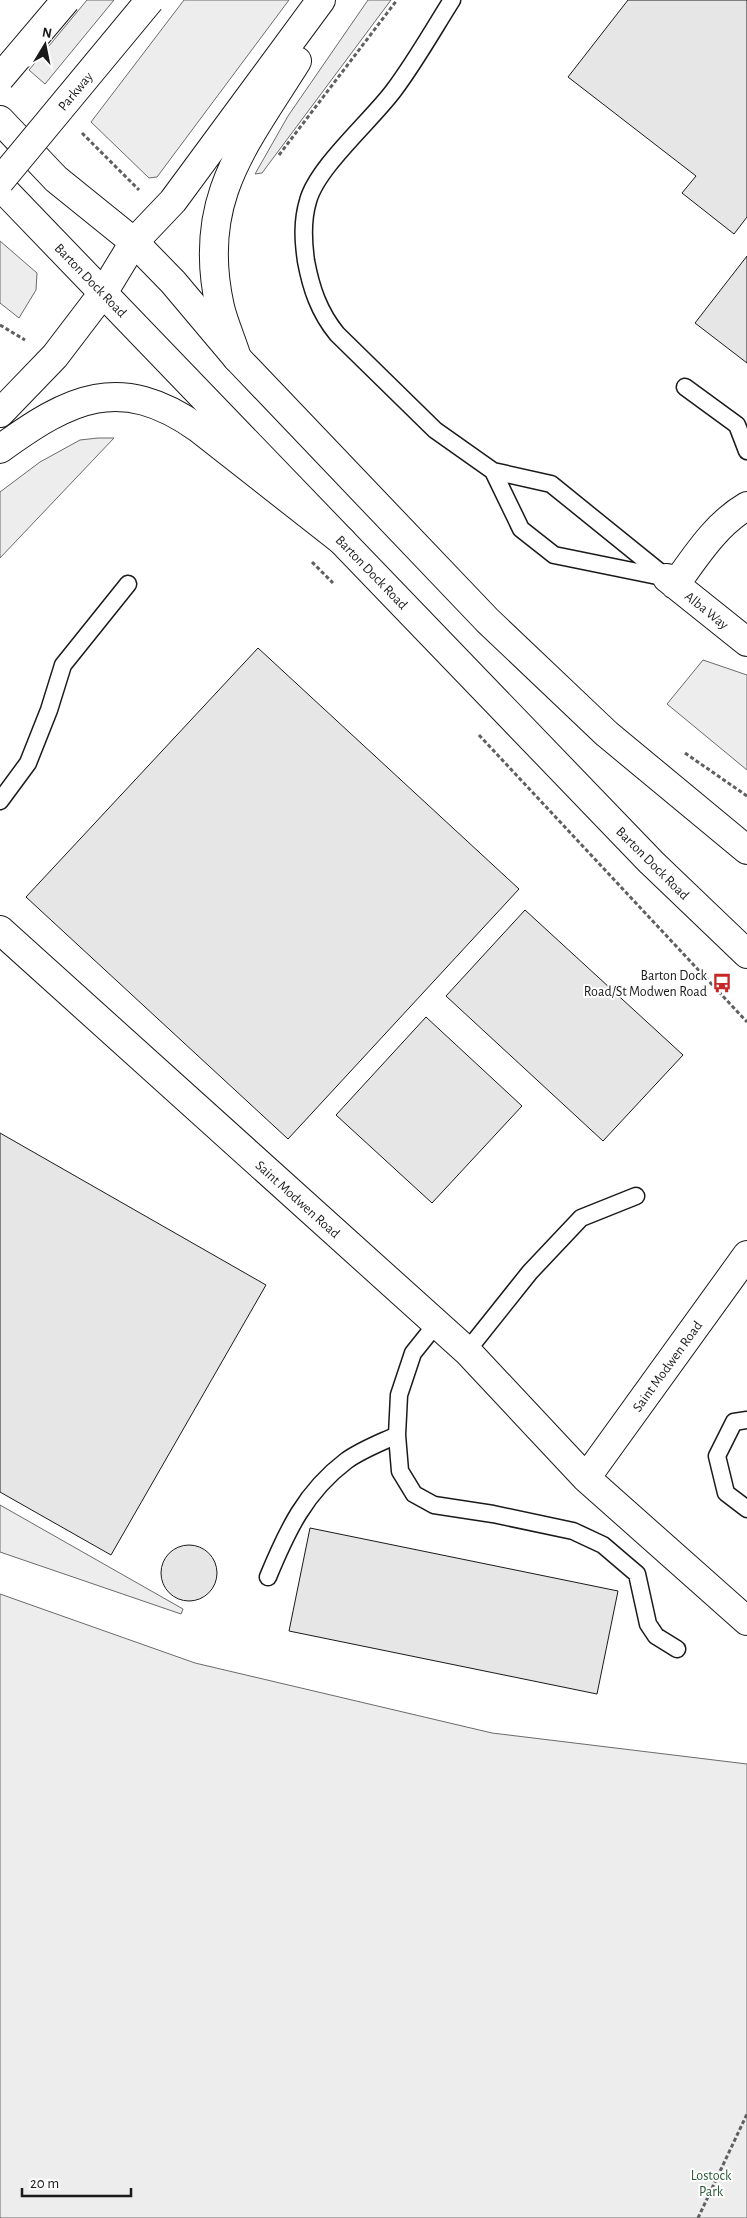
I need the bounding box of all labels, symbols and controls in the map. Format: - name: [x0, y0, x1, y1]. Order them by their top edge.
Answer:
- north arrow: [20, 20, 70, 70]
- text: N: [41, 25, 53, 41]
- street label: Parkway: [56, 70, 96, 114]
- street label: Barton Dock Road: [52, 241, 129, 320]
- street label: Barton Dock Road: [333, 533, 410, 612]
- street label: Alba Way: [682, 589, 731, 632]
- street label: Barton Dock Road: [613, 825, 691, 903]
- place label: Barton Dock Road/St Modwen Road: [584, 969, 708, 999]
- bus stop icon: Barton Dock Road/St Modwen Road: [711, 972, 733, 994]
- street label: Saint Modwen Road: [252, 1158, 342, 1241]
- street label: Saint Modwen Road: [630, 1319, 705, 1414]
- scale bar: [22, 2166, 131, 2198]
- park label: Lostock Park: [691, 2169, 732, 2199]
- text: 20 m: [30, 2176, 59, 2191]

